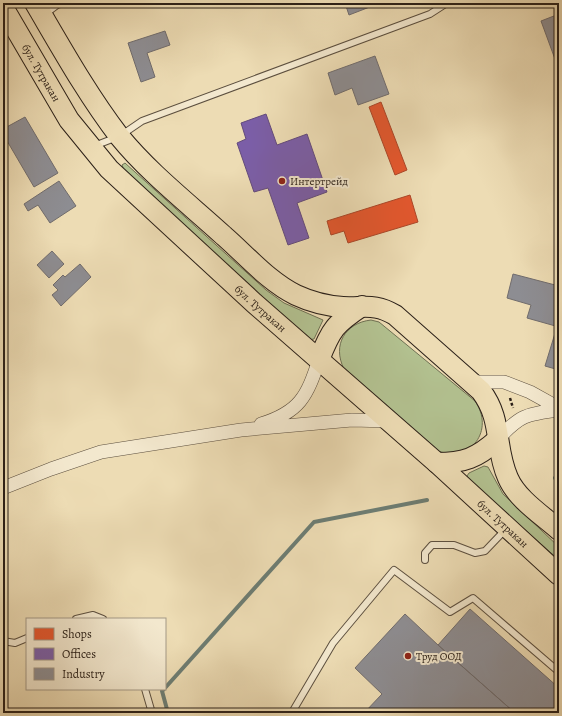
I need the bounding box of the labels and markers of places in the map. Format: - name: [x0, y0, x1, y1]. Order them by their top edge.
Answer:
- place label: Интертрейд: [290, 174, 348, 189]
- marker: Интертрейд: [277, 176, 287, 186]
- place label: Труд ООД: [416, 649, 462, 664]
- marker: Труд ООД: [403, 651, 413, 661]

